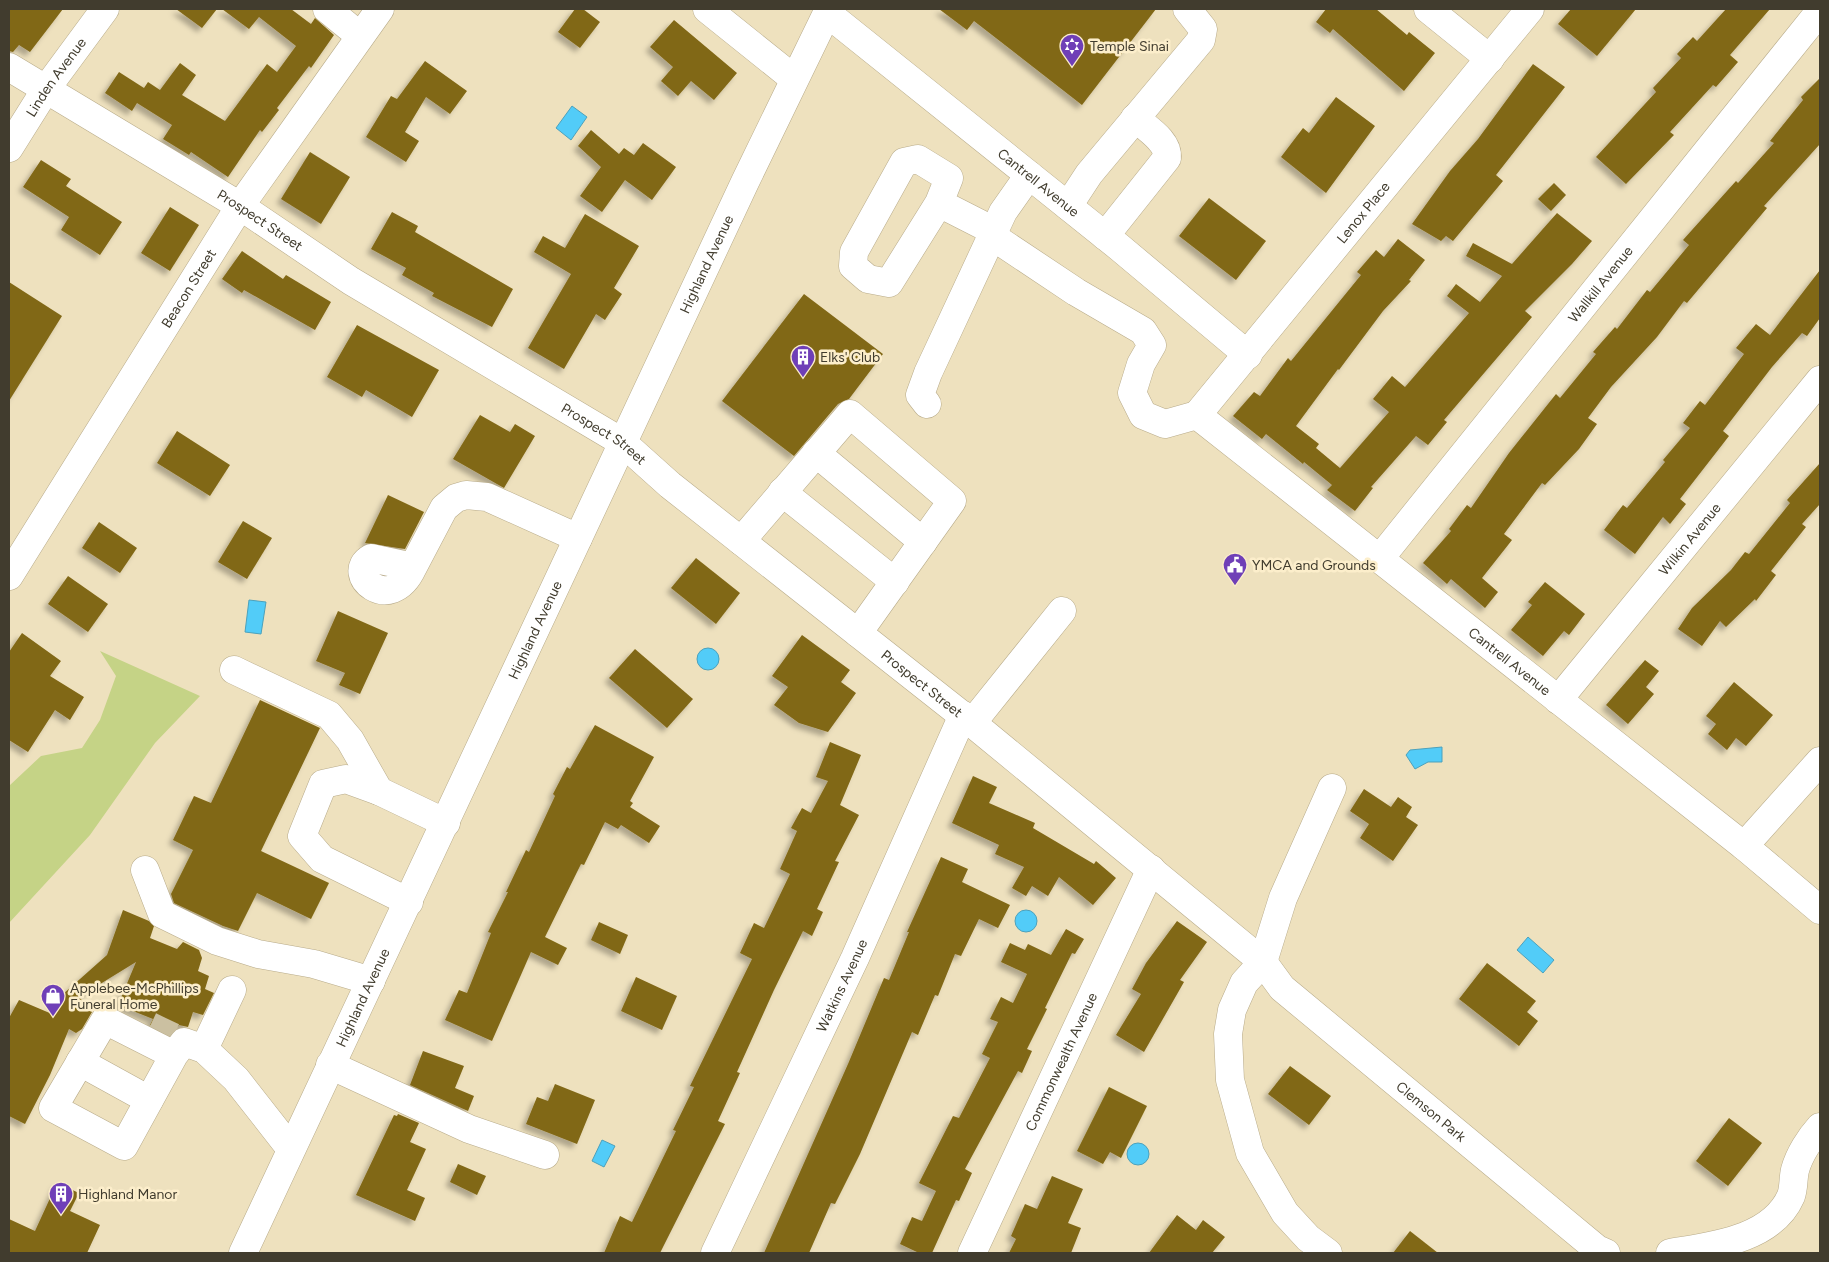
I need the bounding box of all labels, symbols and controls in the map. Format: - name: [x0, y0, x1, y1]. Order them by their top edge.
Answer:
- synagogue icon: Temple Sinai: [1059, 33, 1085, 67]
- street label: Linden Avenue: [23, 34, 90, 120]
- place label: Temple Sinai: [1090, 38, 1169, 55]
- street label: Cantrell Avenue: [994, 145, 1083, 221]
- street label: Lenox Place: [1333, 178, 1394, 247]
- street label: Prospect Street: [214, 186, 306, 255]
- street label: Highland Avenue: [677, 212, 737, 316]
- street label: Wallkill Avenue: [1565, 243, 1637, 326]
- street label: Beacon Street: [158, 246, 220, 331]
- building icon: Elks' Club: [790, 344, 816, 378]
- place label: Elks' Club: [820, 349, 880, 366]
- street label: Prospect Street: [558, 400, 649, 469]
- street label: Wilkin Avenue: [1656, 499, 1725, 579]
- public building icon: YMCA and Grounds: [1222, 552, 1248, 586]
- place label: YMCA and Grounds: [1252, 557, 1376, 574]
- street label: Highland Avenue: [505, 578, 566, 682]
- street label: Cantrell Avenue: [1465, 624, 1554, 699]
- street label: Prospect Street: [878, 647, 966, 721]
- street label: Watkins Avenue: [813, 936, 871, 1035]
- street label: Highland Avenue: [333, 946, 394, 1050]
- place label: Applebee-McPhillips Funeral Home: [70, 980, 199, 1013]
- shop icon: Applebee-McPhillips Funeral Home: [40, 983, 66, 1017]
- street label: Commonwealth Avenue: [1022, 990, 1101, 1134]
- street label: Clemson Park: [1392, 1078, 1469, 1146]
- building icon: Highland Manor: [48, 1181, 74, 1215]
- place label: Highland Manor: [78, 1186, 177, 1203]

